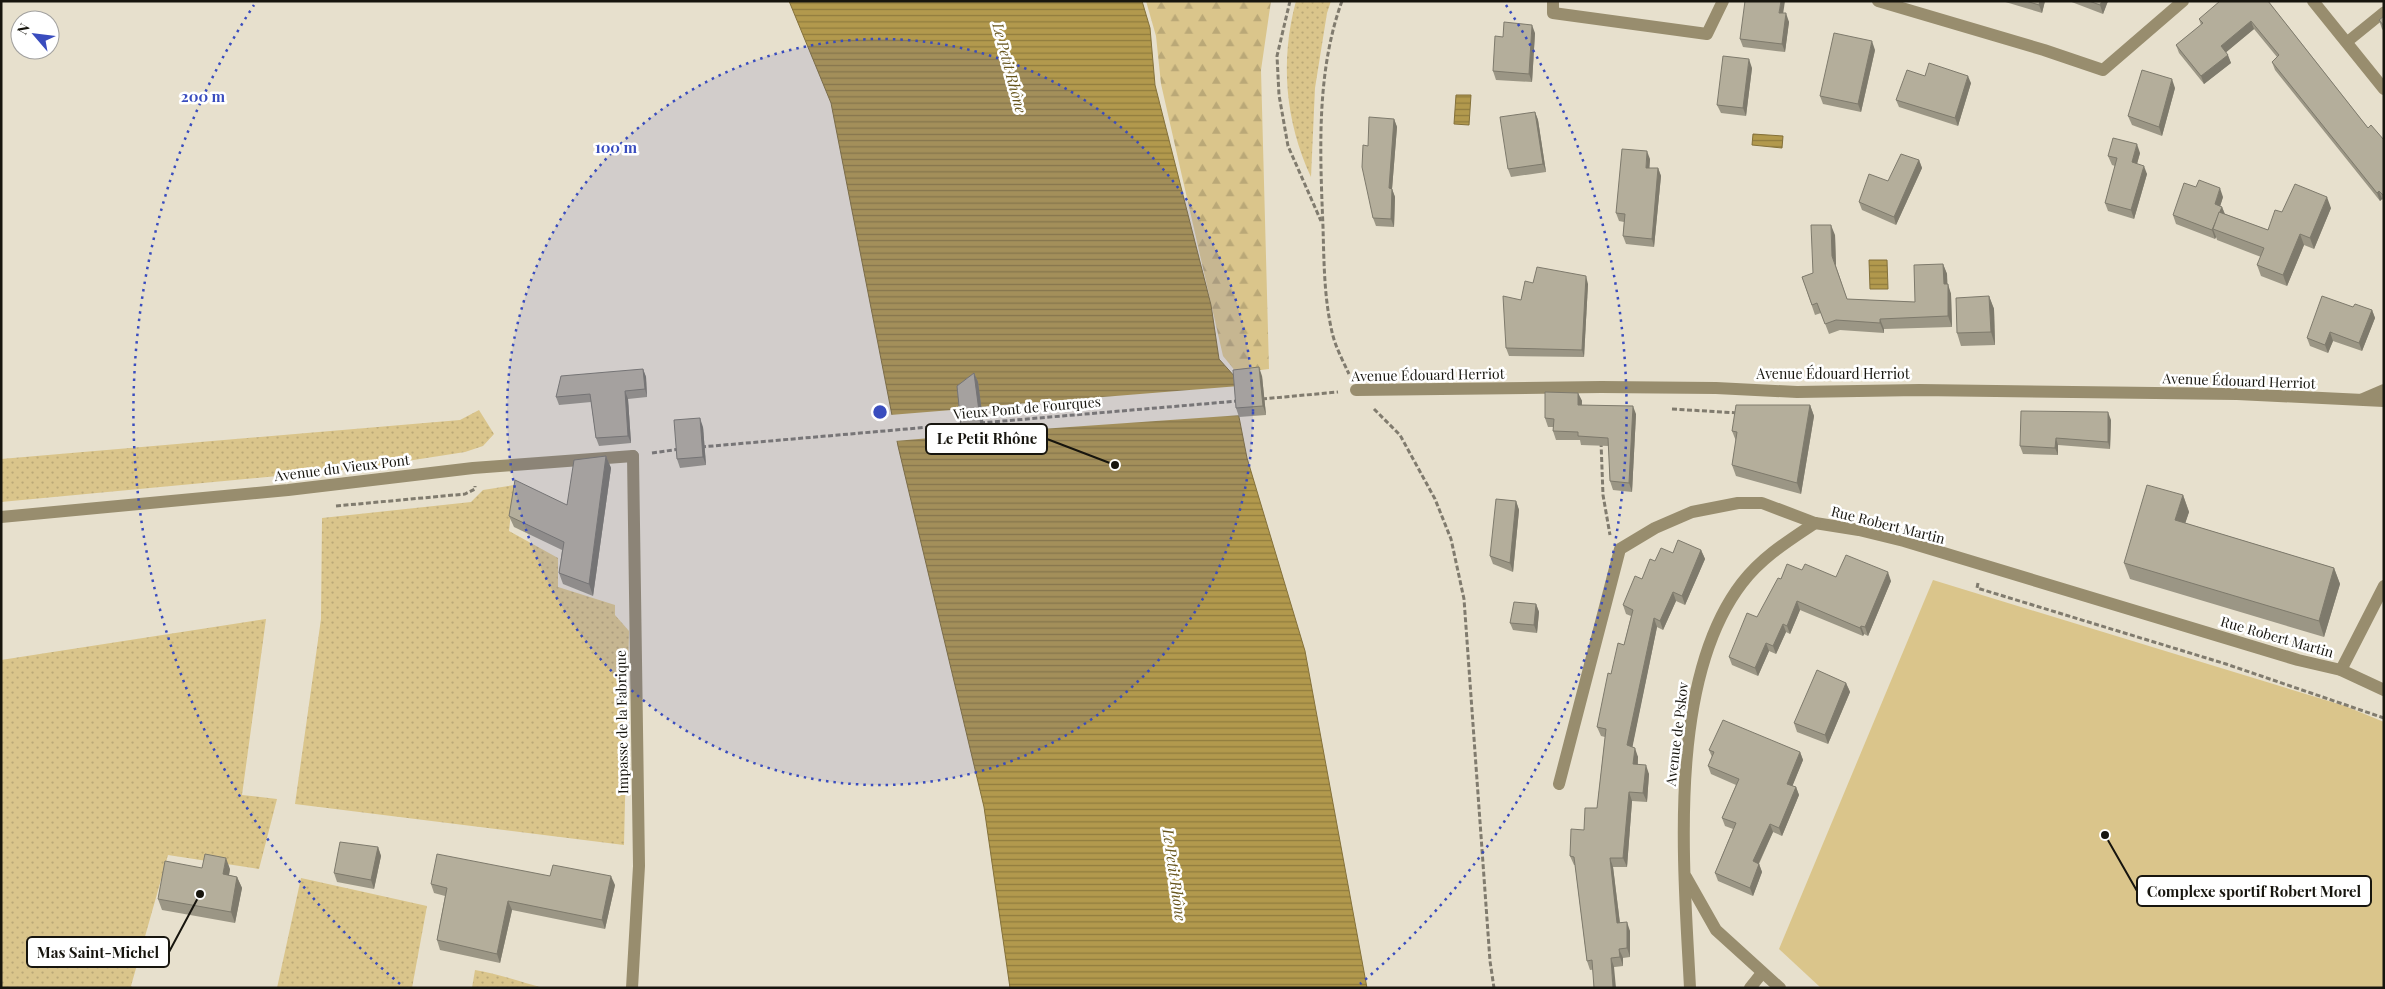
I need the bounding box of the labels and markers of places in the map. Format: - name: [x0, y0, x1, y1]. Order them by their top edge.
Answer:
- centre of rings: [871, 403, 889, 421]
- callout: Le Petit Rhône: [926, 424, 1047, 454]
- callout: Complexe sportif Robert Morel: [2137, 876, 2371, 906]
- callout: Mas Saint-Michel: [27, 937, 169, 967]

